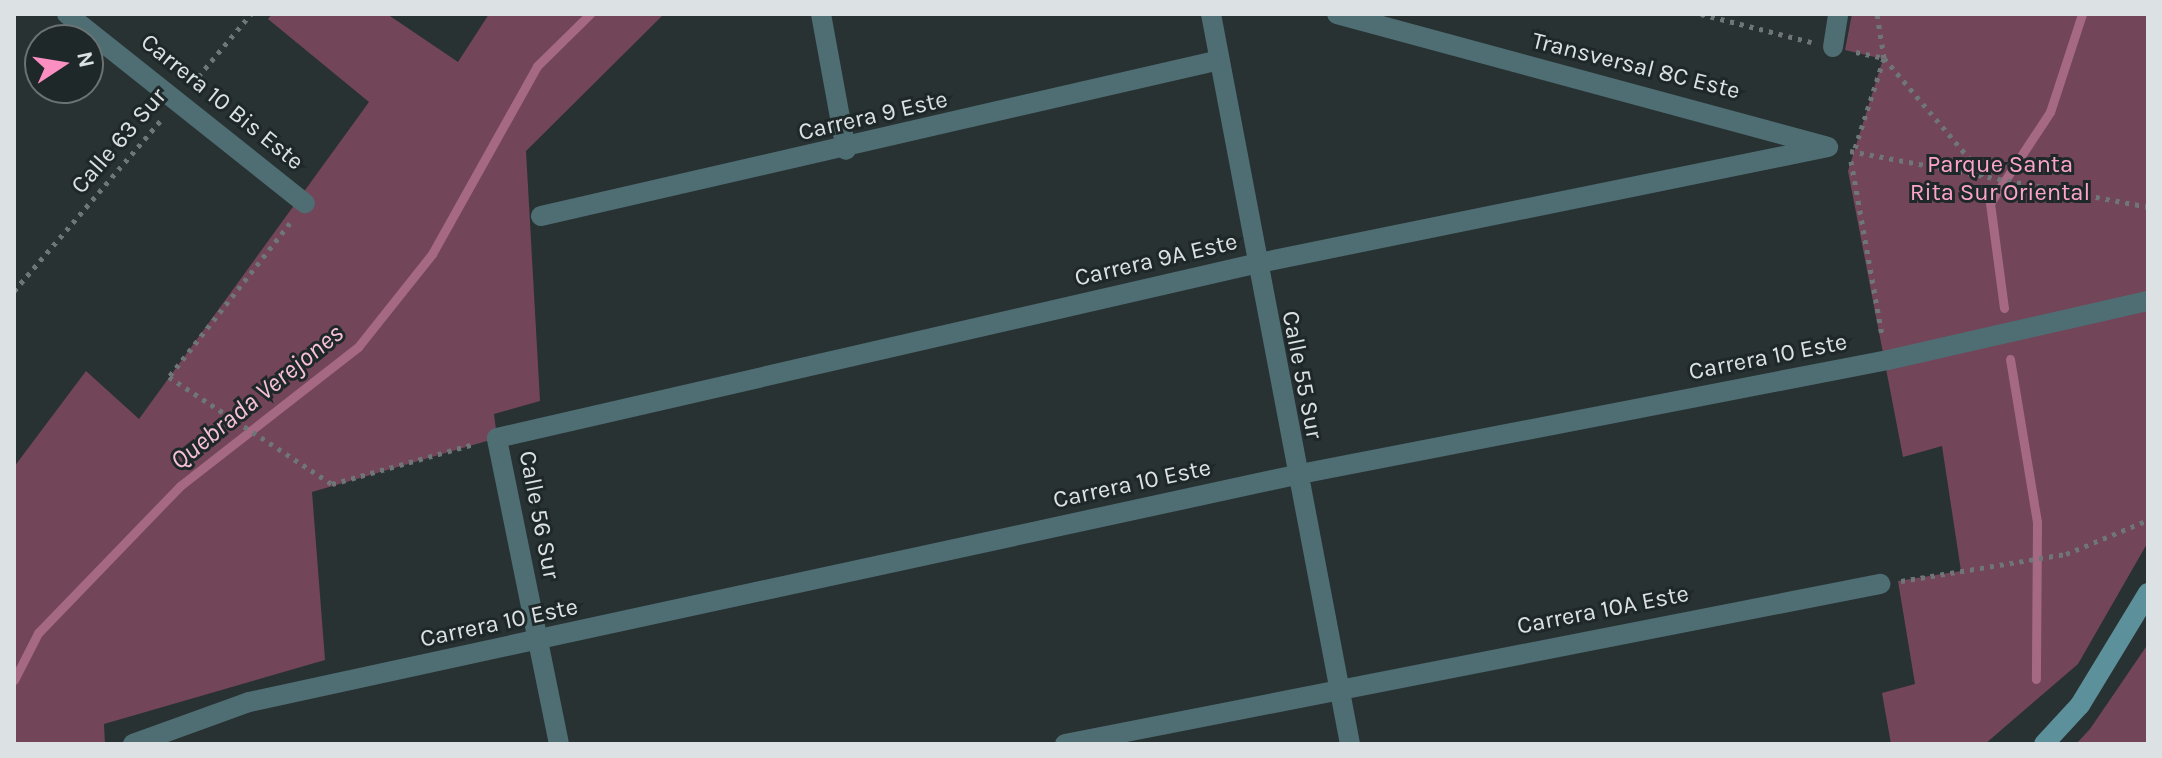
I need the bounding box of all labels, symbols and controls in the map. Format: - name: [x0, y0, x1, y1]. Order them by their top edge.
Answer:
- north arrow: [24, 24, 104, 104]
- street label: Transversal 8C Este: [1529, 26, 1743, 106]
- street label: Carrera 10 Bis Este: [135, 28, 309, 176]
- text: N: [71, 49, 100, 70]
- street label: Calle 63 Sur: [65, 82, 173, 200]
- street label: Carrera 9 Este: [796, 85, 950, 147]
- park label: Parque Santa Rita Sur Oriental: [1910, 151, 2090, 207]
- street label: Carrera 9A Este: [1072, 227, 1240, 293]
- street label: Calle 55 Sur: [1275, 308, 1329, 442]
- water label: Quebrada Verejones: [164, 318, 350, 476]
- street label: Carrera 10 Este: [1686, 328, 1850, 386]
- street label: Calle 56 Sur: [512, 448, 566, 582]
- street label: Carrera 10 Este: [1051, 453, 1213, 515]
- street label: Carrera 10A Este: [1515, 579, 1691, 641]
- street label: Carrera 10 Este: [418, 592, 580, 654]

